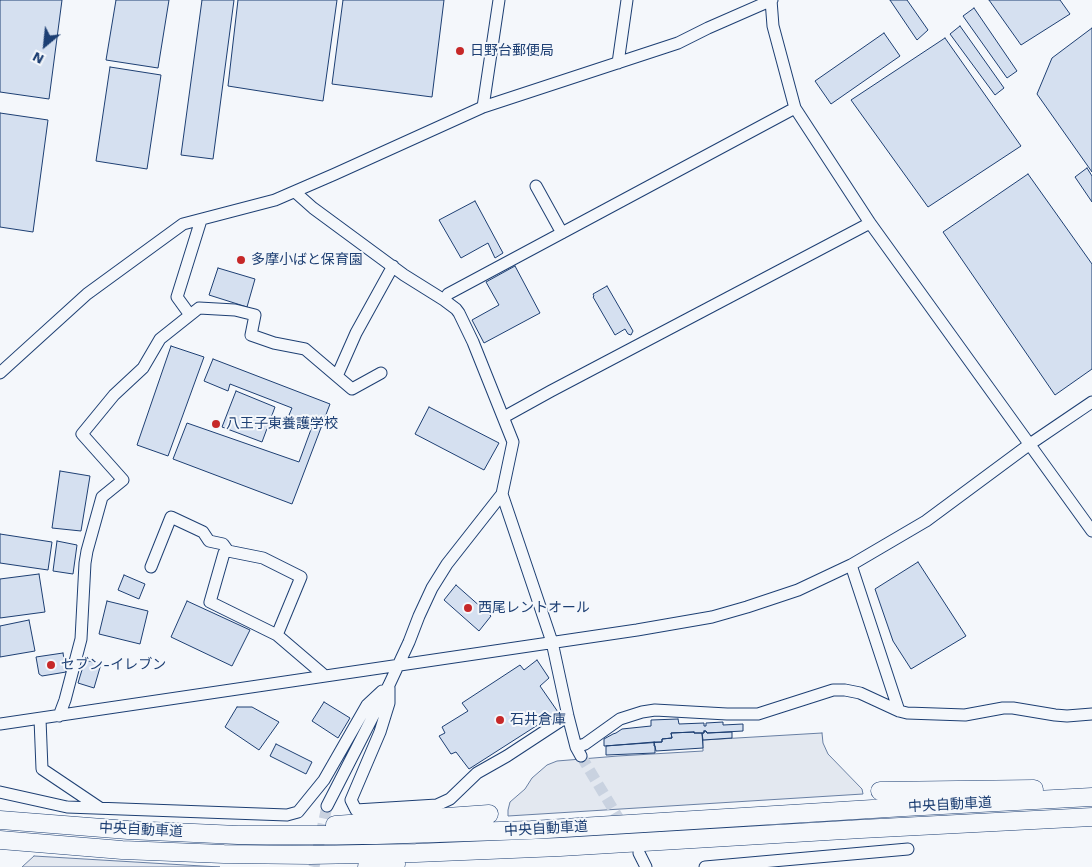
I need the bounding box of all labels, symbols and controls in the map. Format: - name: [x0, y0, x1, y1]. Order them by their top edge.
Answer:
- north arrow: [20, 20, 70, 70]
- place label: 日野台郵便局: [470, 43, 554, 59]
- marker: 日野台郵便局: [454, 45, 466, 57]
- text: N: [30, 49, 46, 68]
- place label: 多摩小ばと保育園: [251, 252, 363, 268]
- marker: 多摩小ばと保育園: [235, 254, 247, 266]
- place label: 八王子東養護学校: [226, 416, 338, 432]
- marker: 八王子東養護学校: [210, 418, 222, 430]
- place label: 西尾レントオール: [478, 600, 590, 616]
- marker: 西尾レントオール: [462, 602, 474, 614]
- place label: セブン-イレブン: [61, 657, 166, 673]
- marker: セブン-イレブン: [45, 659, 57, 671]
- place label: 石井倉庫: [510, 712, 566, 728]
- marker: 石井倉庫: [494, 714, 506, 726]
- street label: 中央自動車道: [908, 794, 992, 816]
- street label: 中央自動車道: [504, 818, 588, 840]
- street label: 中央自動車道: [99, 819, 183, 841]

